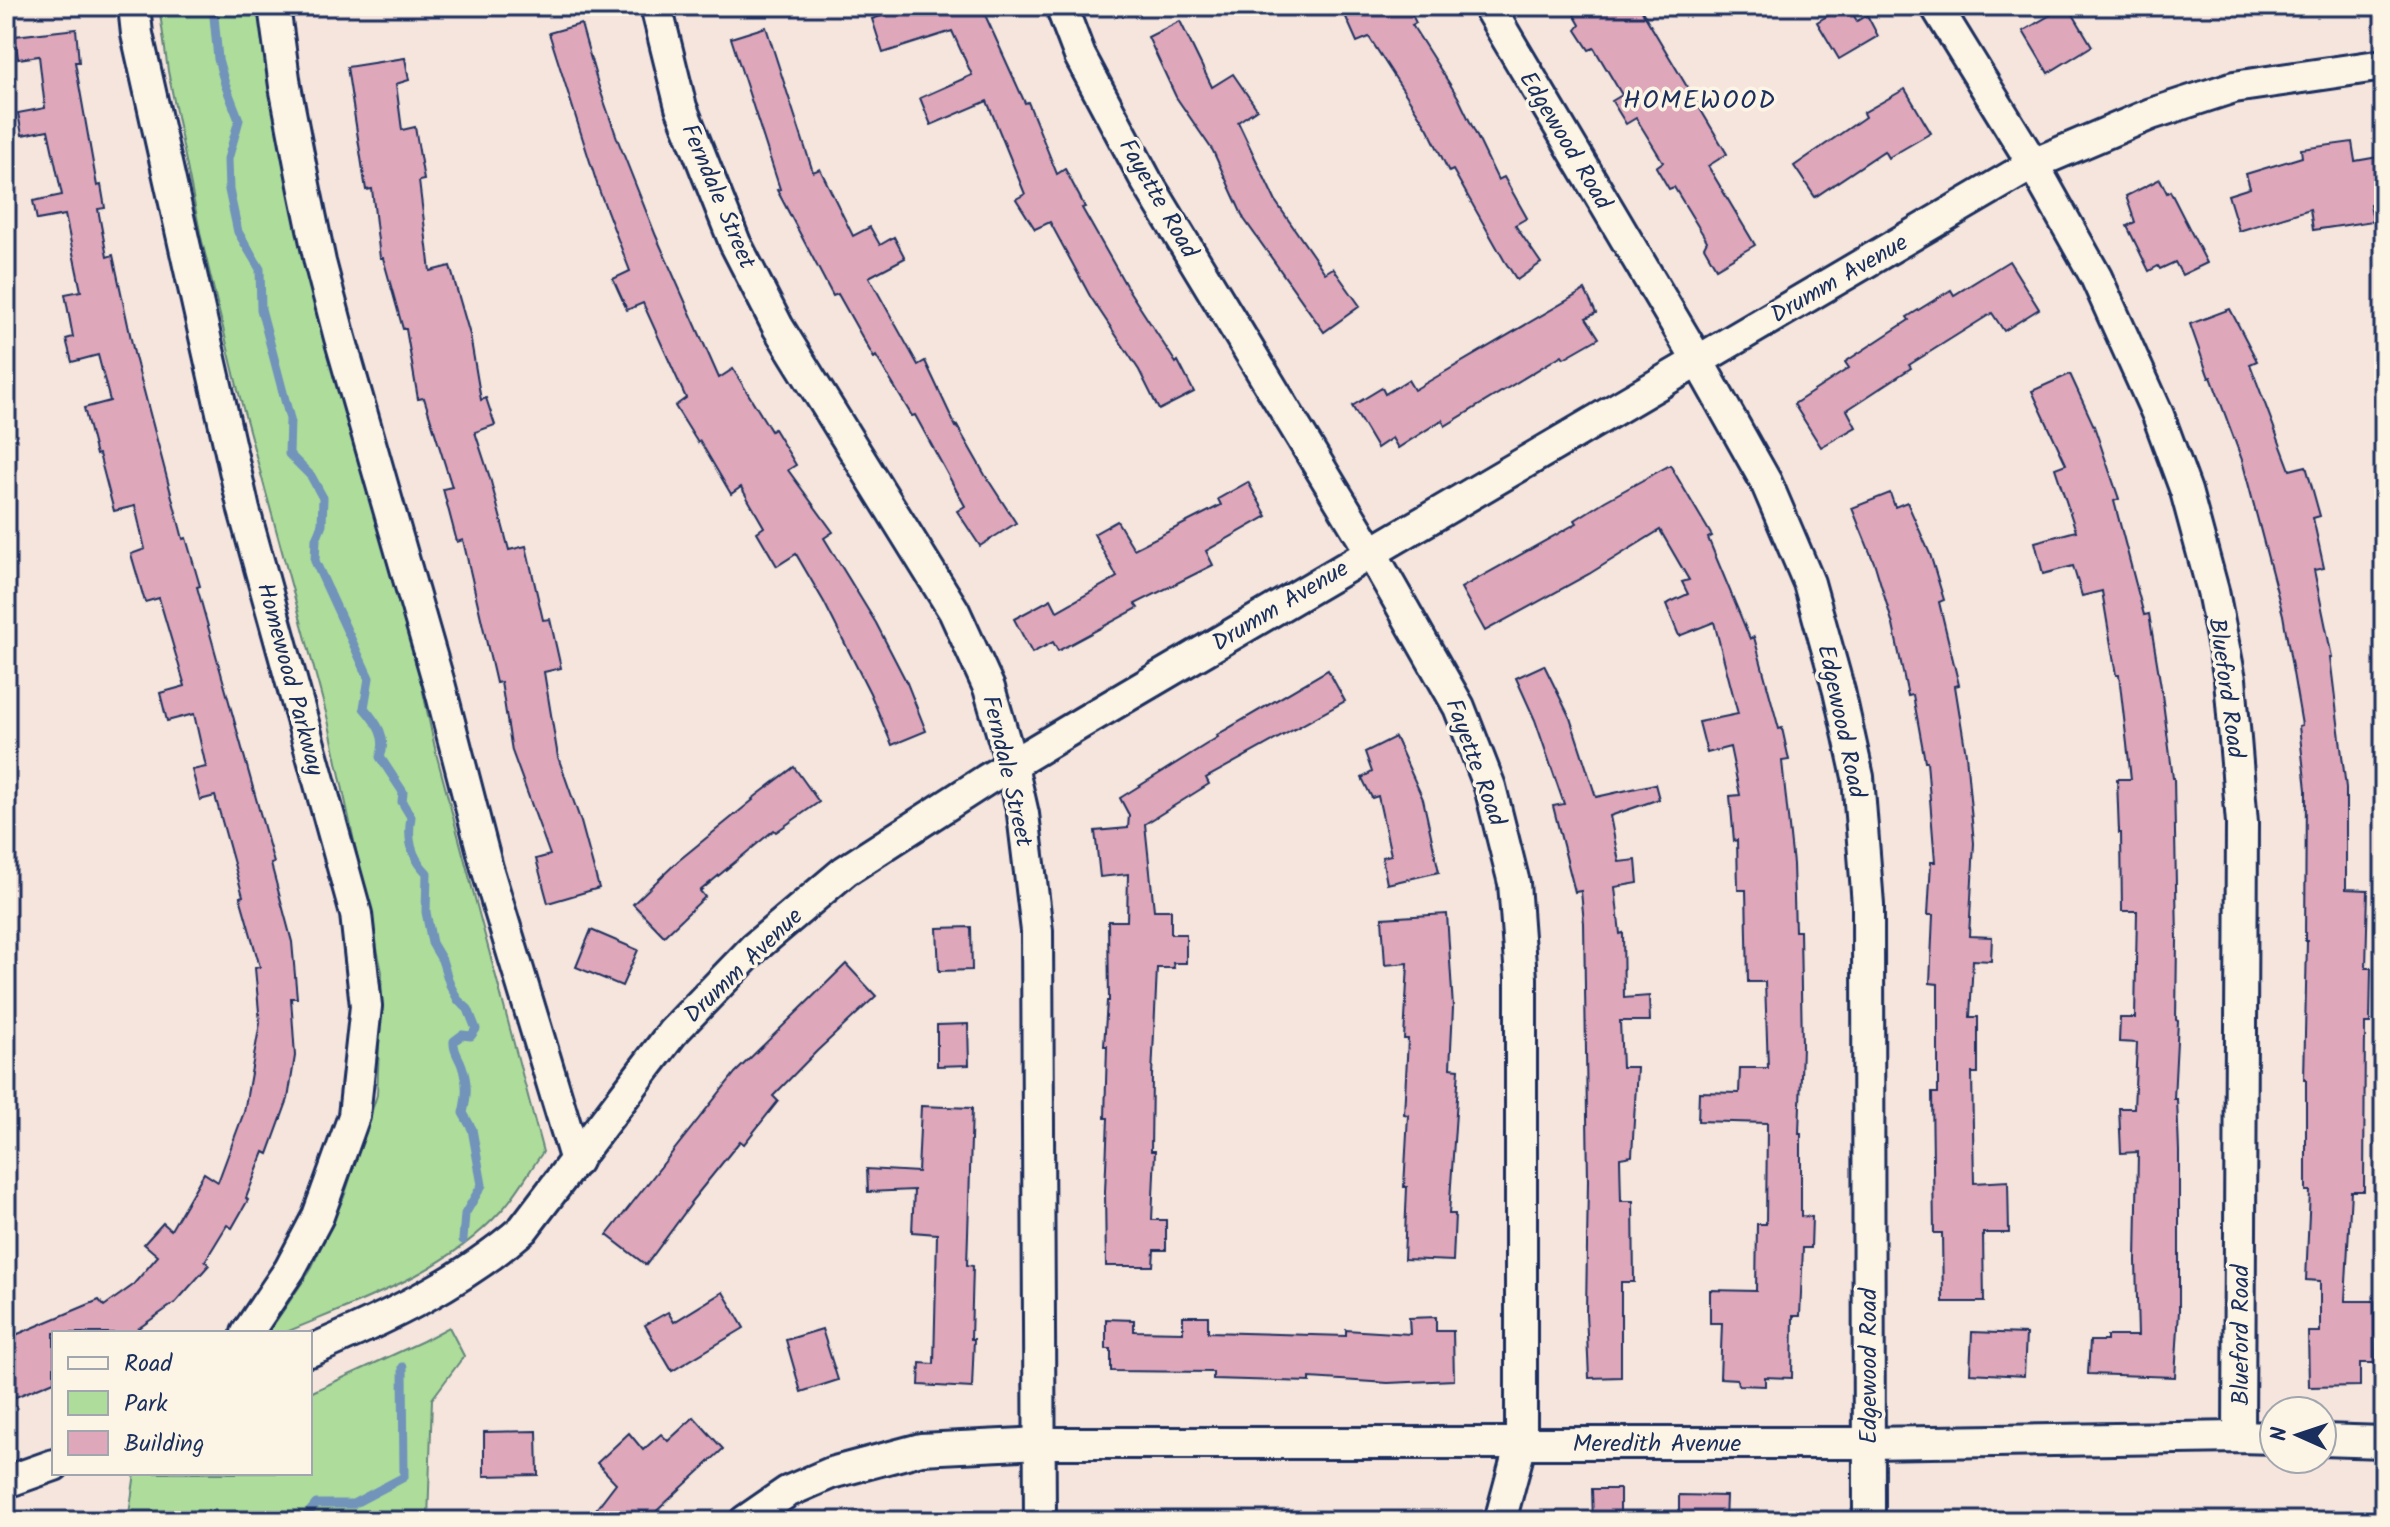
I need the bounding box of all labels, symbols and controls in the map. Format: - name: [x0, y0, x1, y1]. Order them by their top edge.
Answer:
- street label: Edgewood Road: [1508, 64, 1622, 218]
- district label: HOMEWOOD: [1623, 80, 1777, 122]
- street label: Ferndale Street: [669, 118, 766, 276]
- street label: Fayette Road: [1108, 131, 1208, 267]
- street label: Drumm Avenue: [1764, 224, 1916, 335]
- street label: Drumm Avenue: [1205, 550, 1357, 663]
- street label: Homewood Parkway: [245, 578, 334, 781]
- street label: Blueford Road: [2196, 616, 2255, 762]
- street label: Edgewood Road: [1805, 641, 1876, 803]
- street label: Ferndale Street: [970, 692, 1043, 852]
- street label: Fayette Road: [1434, 693, 1516, 833]
- street label: Drumm Avenue: [675, 899, 813, 1033]
- street label: Blueford Road: [2222, 1263, 2261, 1406]
- street label: Edgewood Road: [1850, 1287, 1889, 1444]
- legend: [52, 1331, 312, 1475]
- text: Road: [124, 1345, 173, 1384]
- text: Park: [124, 1385, 168, 1424]
- north arrow: [2258, 1395, 2338, 1475]
- text: Building: [124, 1425, 204, 1464]
- street label: Meredith Avenue: [1573, 1425, 1741, 1464]
- text: N: [2263, 1426, 2298, 1442]

